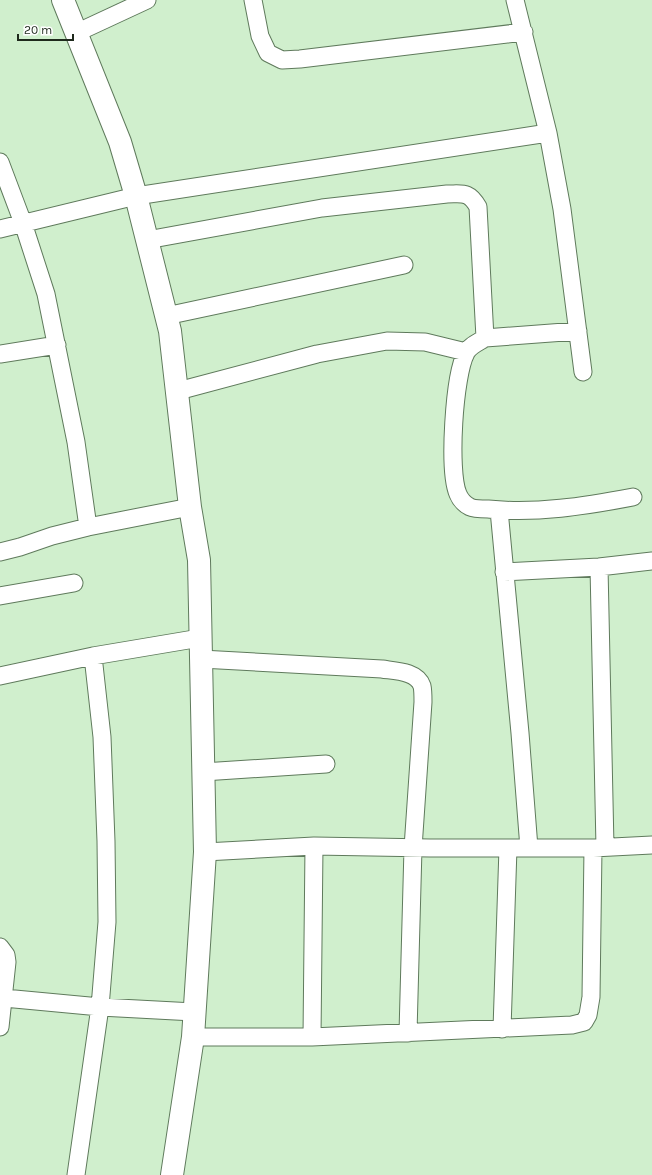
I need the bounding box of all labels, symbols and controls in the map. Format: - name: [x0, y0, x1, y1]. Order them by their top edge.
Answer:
- scale bar: [18, 16, 73, 42]
- text: 20 m: [24, 23, 52, 37]

